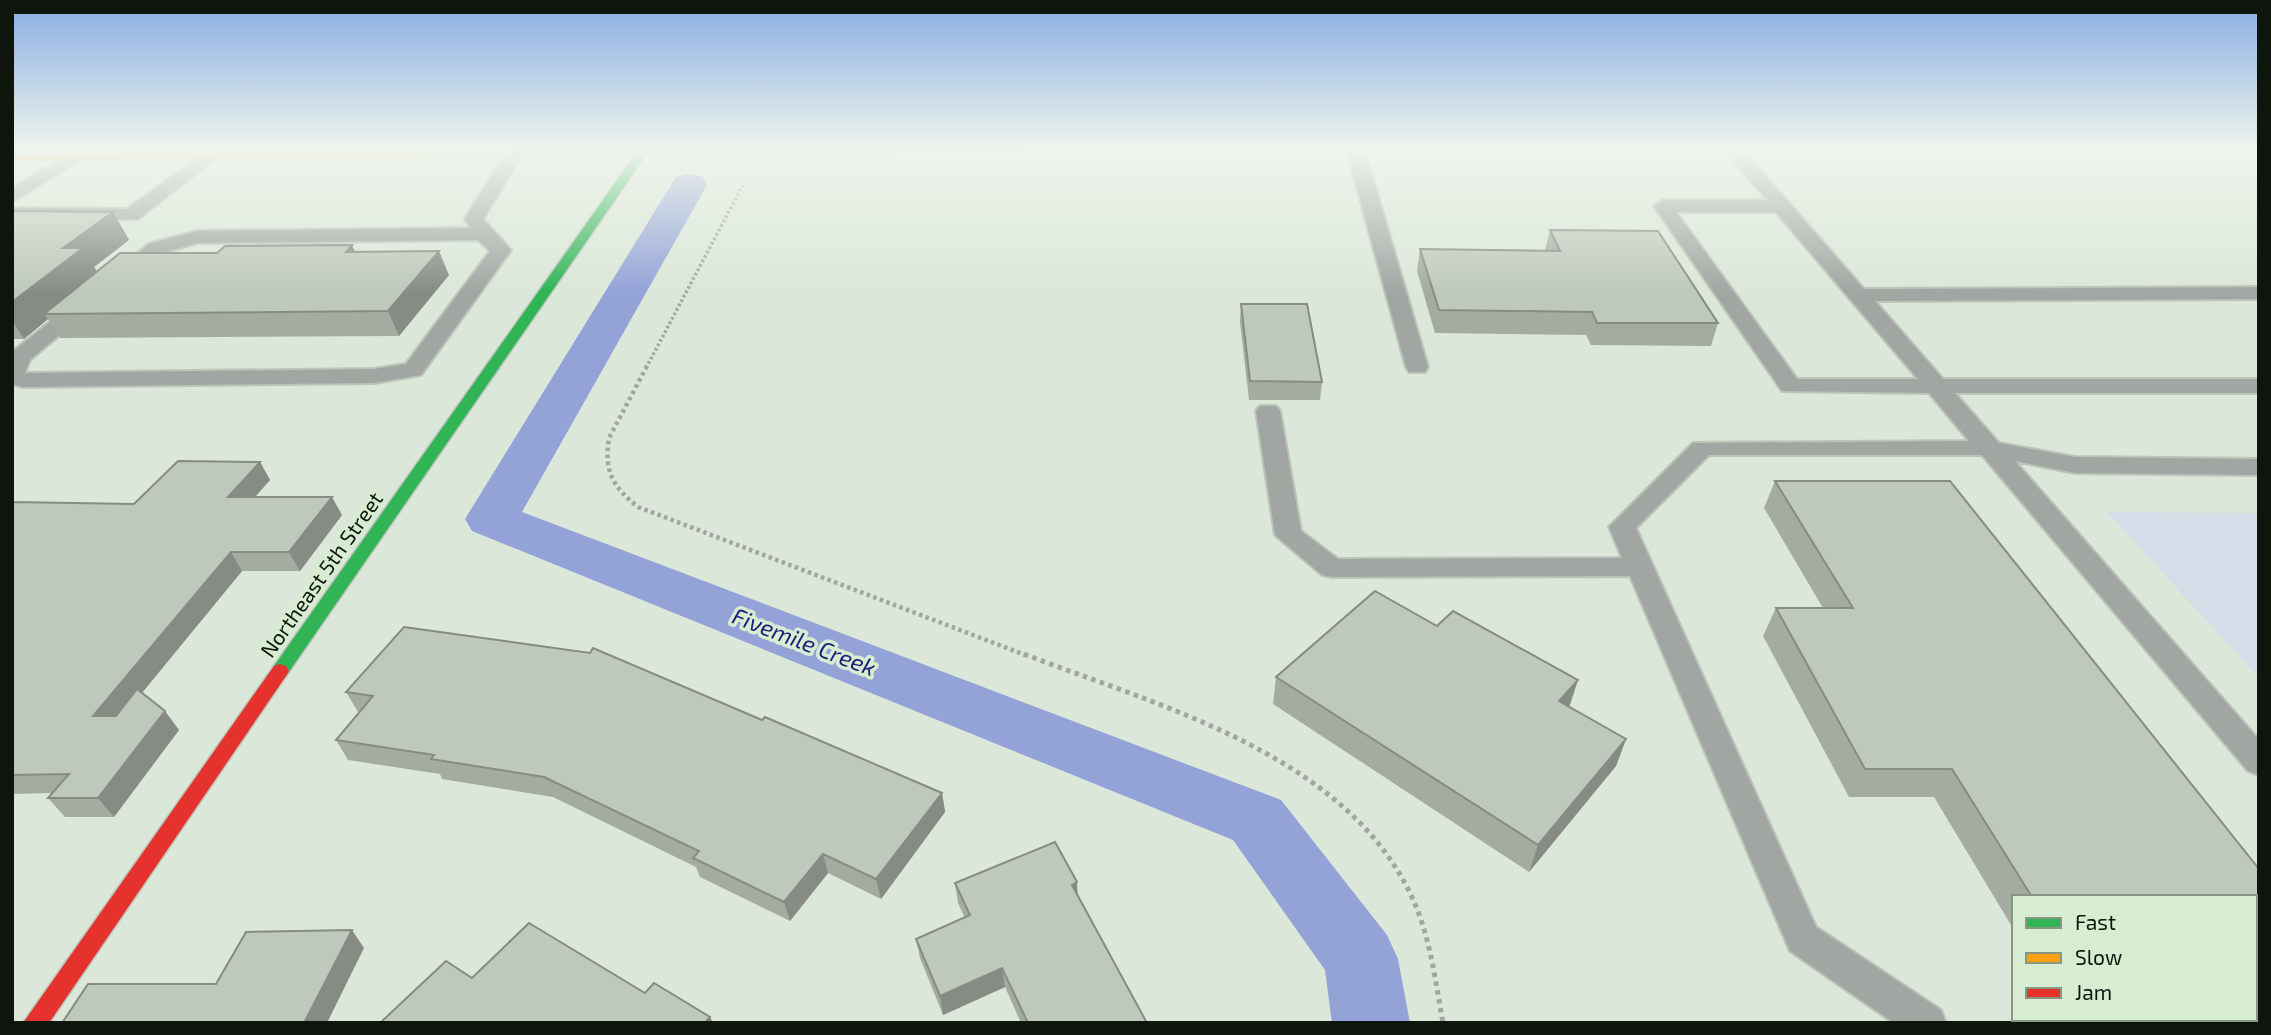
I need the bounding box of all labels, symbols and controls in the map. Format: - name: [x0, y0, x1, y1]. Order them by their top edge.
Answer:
- street label: Northeast 5th Street: [254, 487, 387, 662]
- water label: Fivemile Creek: [729, 601, 880, 681]
- legend: [2012, 895, 2257, 1021]
- text: Fast: [2075, 909, 2116, 934]
- text: Slow: [2075, 944, 2122, 969]
- text: Jam: [2075, 979, 2112, 1004]

